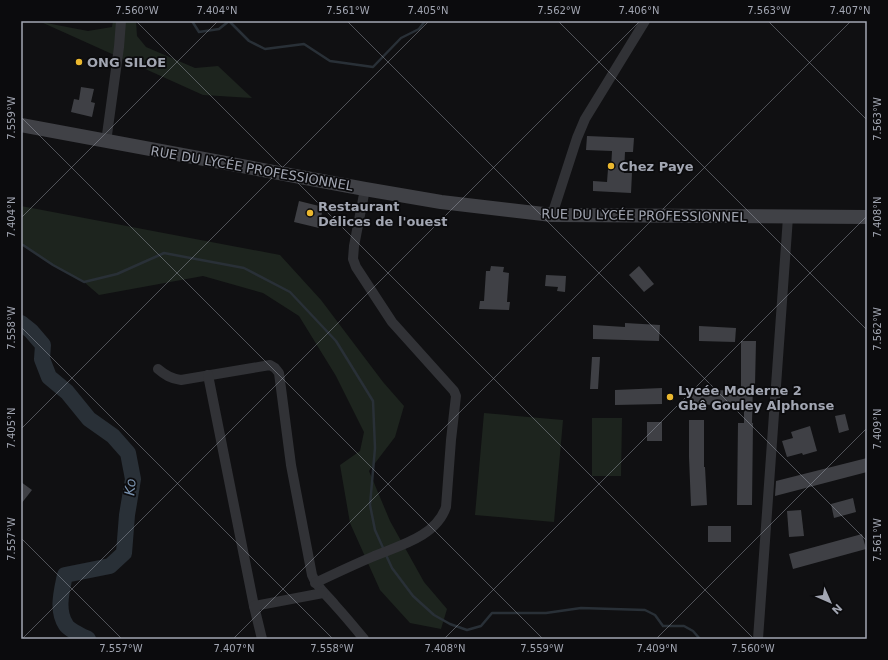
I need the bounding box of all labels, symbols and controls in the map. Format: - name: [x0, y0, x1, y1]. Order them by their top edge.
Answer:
- text: 7.560°W: [115, 5, 159, 16]
- text: 7.404°N: [196, 5, 238, 16]
- text: 7.561°W: [326, 5, 370, 16]
- text: 7.405°N: [407, 5, 449, 16]
- text: 7.562°W: [537, 5, 581, 16]
- text: 7.406°N: [618, 5, 660, 16]
- text: 7.563°W: [747, 5, 791, 16]
- text: 7.407°N: [829, 5, 871, 16]
- place label: ONG SILOE: [87, 55, 166, 70]
- marker: ONG SILOE: [74, 57, 84, 67]
- text: 7.559°W: [6, 96, 17, 140]
- text: 7.563°W: [872, 97, 883, 141]
- street label: RUE DU LYCÉE PROFESSIONNEL: [150, 143, 355, 194]
- place label: Chez Paye: [619, 159, 694, 174]
- marker: Chez Paye: [606, 161, 616, 171]
- text: 7.404°N: [6, 196, 17, 238]
- text: 7.408°N: [872, 196, 883, 238]
- place label: Restaurant Délices de l'ouest: [318, 199, 447, 229]
- street label: RUE DU LYCÉE PROFESSIONNEL: [541, 206, 747, 225]
- marker: Restaurant Délices de l'ouest: [305, 208, 315, 218]
- text: 7.558°W: [6, 306, 17, 350]
- text: 7.562°W: [872, 307, 883, 351]
- place label: Lycée Moderne 2 Gbê Gouley Alphonse: [678, 383, 834, 413]
- marker: Lycée Moderne 2 Gbê Gouley Alphonse: [665, 392, 675, 402]
- text: 7.405°N: [6, 407, 17, 449]
- text: 7.409°N: [872, 408, 883, 450]
- water label: Ko: [121, 478, 139, 496]
- text: 7.557°W: [6, 517, 17, 561]
- text: 7.561°W: [872, 518, 883, 562]
- north arrow: [810, 582, 850, 622]
- text: N: [829, 601, 845, 617]
- text: 7.557°W: [99, 643, 143, 654]
- text: 7.407°N: [213, 643, 255, 654]
- text: 7.558°W: [310, 643, 354, 654]
- text: 7.408°N: [424, 643, 466, 654]
- text: 7.559°W: [520, 643, 564, 654]
- text: 7.409°N: [636, 643, 678, 654]
- text: 7.560°W: [731, 643, 775, 654]

